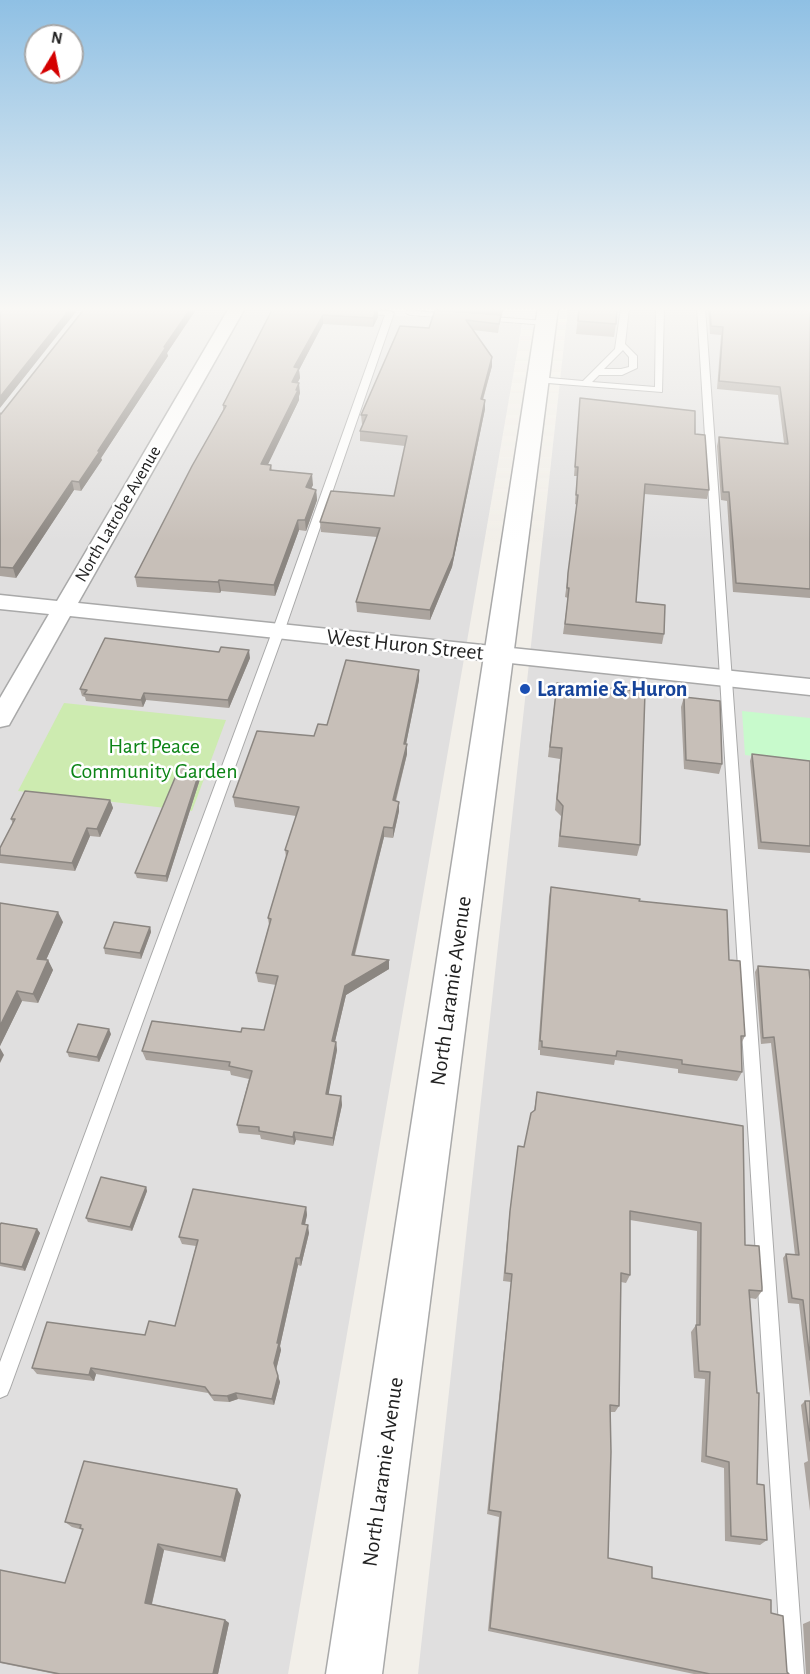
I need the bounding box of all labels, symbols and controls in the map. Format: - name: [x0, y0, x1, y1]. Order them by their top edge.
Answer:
- north arrow: [24, 24, 84, 84]
- text: N: [50, 29, 64, 47]
- street label: North Latrobe Avenue: [70, 442, 166, 586]
- street label: West Huron Street: [325, 624, 485, 666]
- place label: Laramie & Huron: [537, 676, 688, 702]
- marker: Laramie & Huron: [518, 682, 532, 696]
- park label: Hart Peace Community Garden: [70, 733, 238, 784]
- street label: North Laramie Avenue: [425, 895, 477, 1087]
- street label: North Laramie Avenue: [357, 1376, 409, 1568]

